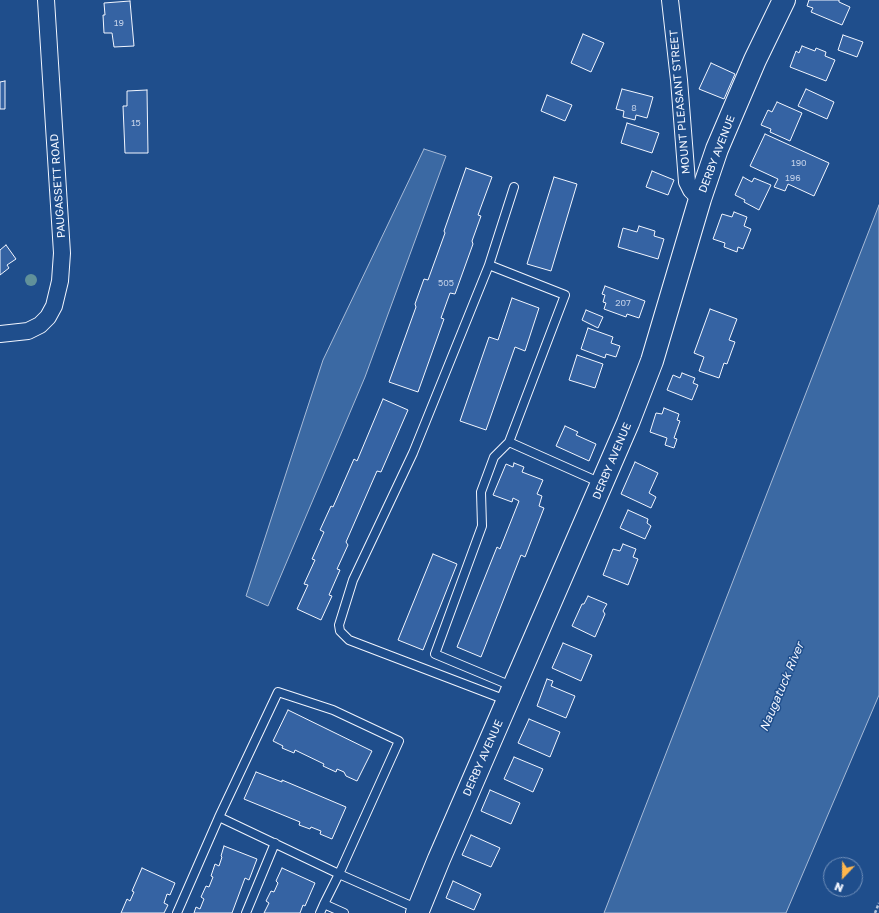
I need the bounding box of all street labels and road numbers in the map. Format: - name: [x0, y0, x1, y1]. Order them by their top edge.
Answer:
- street label: MOUNT PLEASANT STREET: [667, 29, 693, 175]
- street label: DERBY AVENUE: [696, 113, 738, 195]
- street label: PAUGASSETT ROAD: [48, 133, 68, 239]
- street label: DERBY AVENUE: [590, 421, 634, 501]
- street label: DERBY AVENUE: [460, 718, 506, 798]

